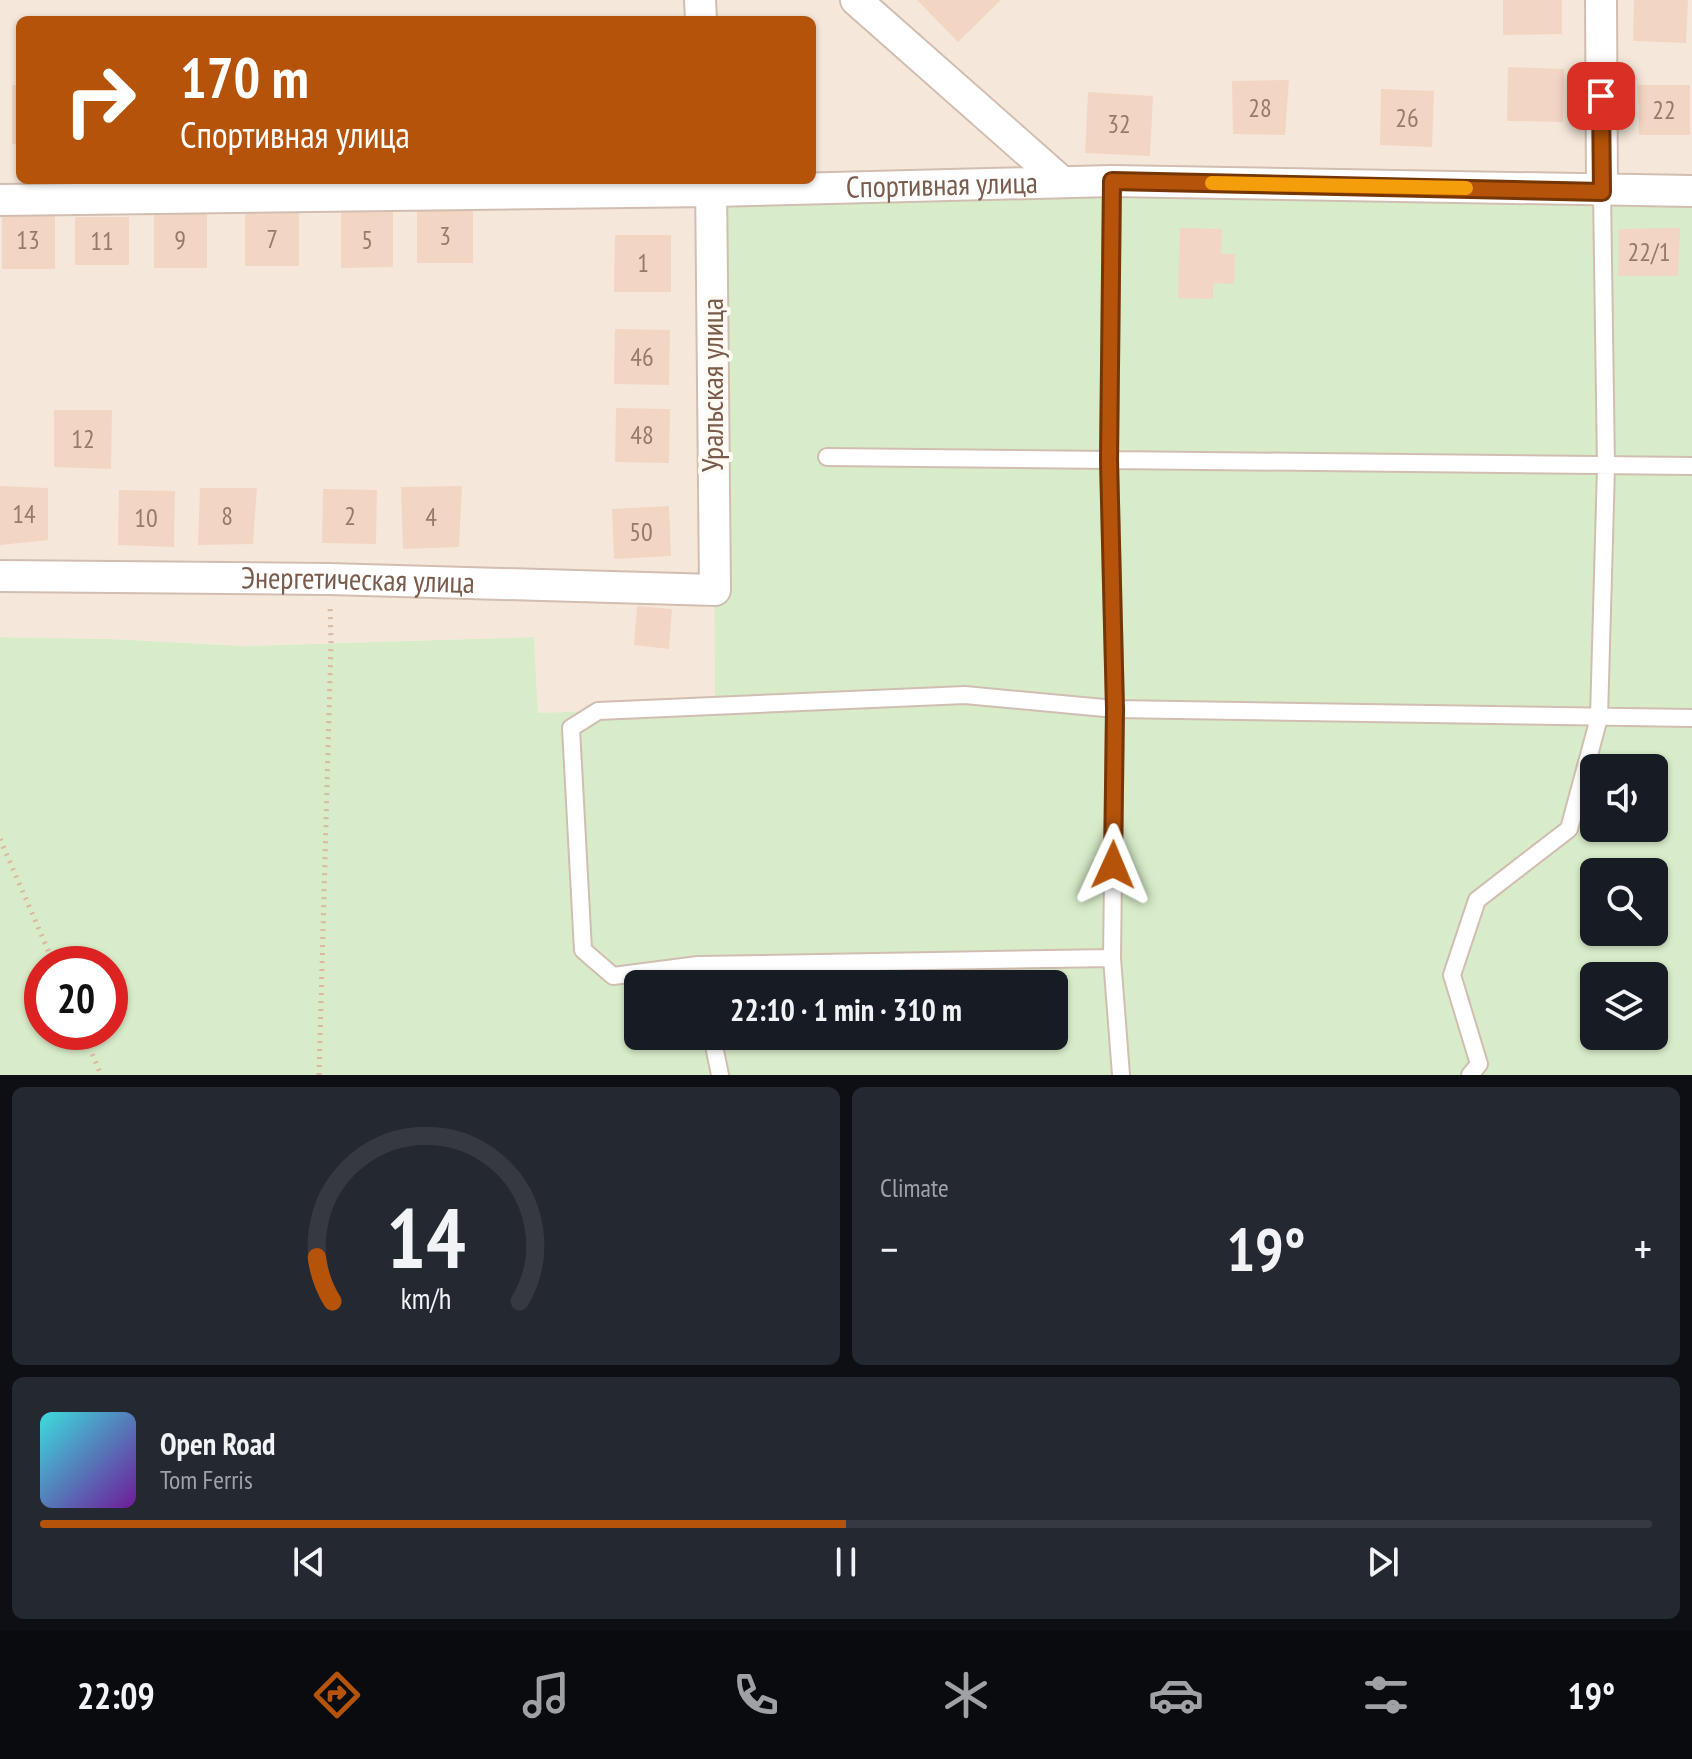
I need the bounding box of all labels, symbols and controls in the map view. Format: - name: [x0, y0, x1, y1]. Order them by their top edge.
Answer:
- text: 170 m: [180, 41, 309, 113]
- icon: right: [48, 48, 152, 152]
- pin: [1567, 62, 1635, 130]
- icon: arrive: [1579, 74, 1623, 118]
- house number: 28: [1248, 91, 1272, 124]
- house number: 22: [1652, 93, 1676, 126]
- house number: 26: [1395, 101, 1419, 134]
- house number: 32: [1107, 107, 1131, 140]
- text: Спортивная улица: [180, 111, 410, 158]
- street label: Спортивная улица: [846, 162, 1038, 206]
- house number: 3: [439, 219, 451, 252]
- house number: 7: [266, 222, 278, 255]
- house number: 13: [16, 223, 40, 256]
- house number: 9: [174, 223, 186, 256]
- house number: 5: [361, 223, 373, 256]
- house number: 11: [90, 224, 114, 257]
- house number: 22/1: [1628, 235, 1670, 268]
- house number: 1: [637, 246, 649, 279]
- street label: Уральская улица: [692, 298, 731, 472]
- house number: 46: [630, 340, 654, 373]
- house number: 48: [630, 418, 654, 451]
- house number: 12: [71, 422, 95, 455]
- house number: 14: [12, 497, 36, 530]
- house number: 8: [221, 499, 233, 532]
- house number: 2: [344, 499, 356, 532]
- house number: 4: [425, 500, 437, 533]
- house number: 10: [134, 501, 158, 534]
- house number: 50: [629, 515, 653, 548]
- street label: Энергетическая улица: [241, 557, 475, 601]
- map controls: [1580, 754, 1668, 1050]
- button: sound: [1580, 754, 1668, 842]
- position arrow: [1071, 823, 1155, 907]
- button: search: [1580, 858, 1668, 946]
- speed limit sign: 20: [24, 946, 128, 1050]
- button: layers: [1580, 962, 1668, 1050]
- text: 22:10 · 1 min · 310 m: [730, 990, 962, 1029]
- text: Climate: [880, 1171, 949, 1204]
- text: 14: [386, 1183, 466, 1291]
- text: 19°: [1226, 1210, 1306, 1288]
- text: −: [880, 1220, 898, 1277]
- text: +: [1634, 1220, 1652, 1277]
- text: km/h: [401, 1280, 451, 1317]
- text: Open Road: [160, 1424, 275, 1463]
- text: Tom Ferris: [160, 1463, 253, 1496]
- icon: previous: [287, 1540, 331, 1584]
- icon: pause: [824, 1540, 868, 1584]
- icon: next: [1361, 1540, 1405, 1584]
- icon: directions: [309, 1667, 365, 1723]
- icon: music: [518, 1667, 574, 1723]
- icon: phone: [728, 1667, 784, 1723]
- icon: climate: [938, 1667, 994, 1723]
- icon: car: [1148, 1667, 1204, 1723]
- icon: filters: [1358, 1667, 1414, 1723]
- text: 22:09: [77, 1672, 155, 1719]
- text: 19°: [1567, 1672, 1615, 1719]

